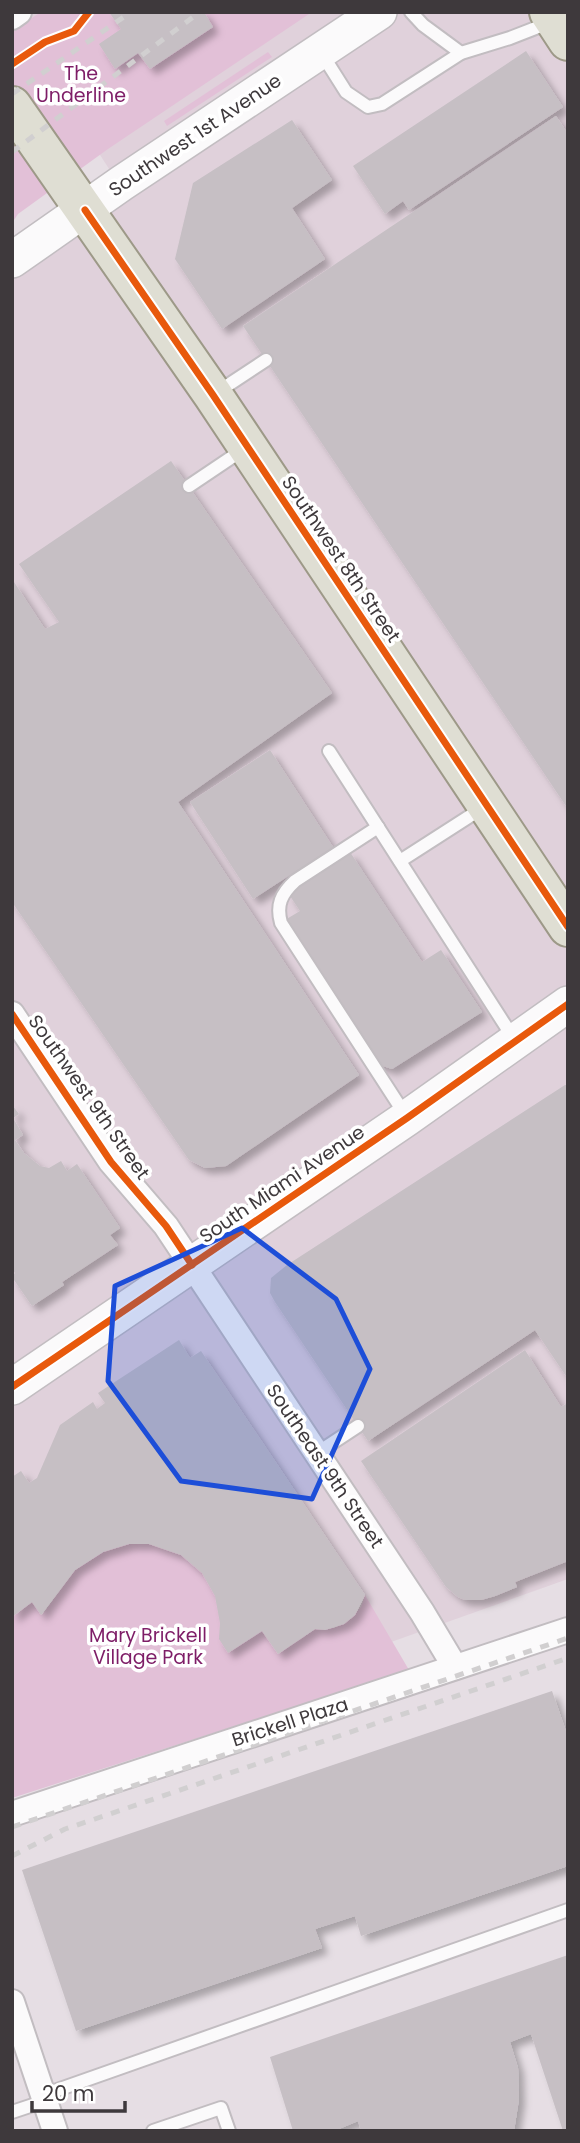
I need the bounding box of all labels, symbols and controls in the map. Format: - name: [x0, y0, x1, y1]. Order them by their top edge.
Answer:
- park label: The Underline: [36, 60, 126, 109]
- street label: Southwest 1st Avenue: [103, 67, 287, 203]
- street label: Southwest 8th Street: [275, 470, 407, 648]
- street label: Southwest 9th Street: [22, 1009, 156, 1185]
- street label: South Miami Avenue: [194, 1119, 370, 1249]
- street label: Southeast 9th Street: [260, 1379, 390, 1554]
- park label: Mary Brickell Village Park: [89, 1622, 207, 1671]
- street label: Brickell Plaza: [228, 1690, 352, 1754]
- scale bar: [32, 2070, 124, 2114]
- text: 20 m: [42, 2079, 95, 2108]

